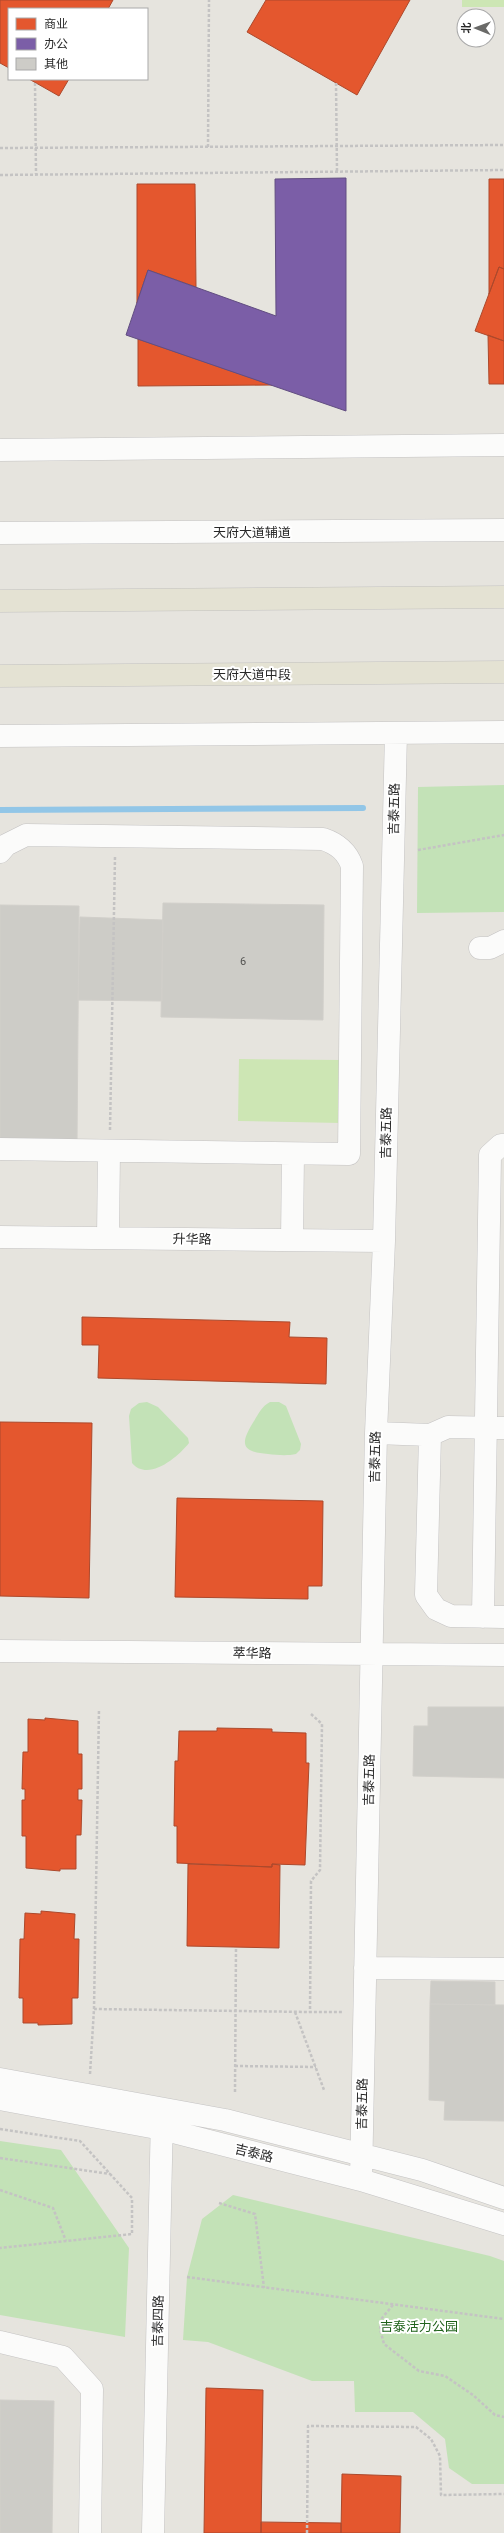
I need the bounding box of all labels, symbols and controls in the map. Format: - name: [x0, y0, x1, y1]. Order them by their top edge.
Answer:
- legend: [8, 8, 148, 80]
- north arrow: [456, 8, 496, 48]
- text: 商业: [44, 17, 68, 31]
- text: 北: [460, 22, 473, 33]
- text: 办公: [44, 37, 68, 51]
- text: 其他: [44, 57, 68, 71]
- street label: 天府大道辅道: [213, 525, 291, 540]
- street label: 天府大道中段: [213, 667, 291, 682]
- street label: 吉泰五路: [386, 783, 402, 835]
- house number: 6: [240, 955, 246, 968]
- street label: 吉泰五路: [378, 1107, 394, 1159]
- street label: 升华路: [172, 1231, 212, 1247]
- street label: 吉泰五路: [367, 1431, 383, 1483]
- street label: 萃华路: [232, 1645, 272, 1661]
- street label: 吉泰五路: [361, 1754, 377, 1806]
- street label: 吉泰五路: [354, 2078, 370, 2130]
- street label: 吉泰路: [233, 2141, 275, 2165]
- street label: 吉泰四路: [150, 2295, 166, 2347]
- park label: 吉泰活力公园: [380, 2319, 458, 2334]

